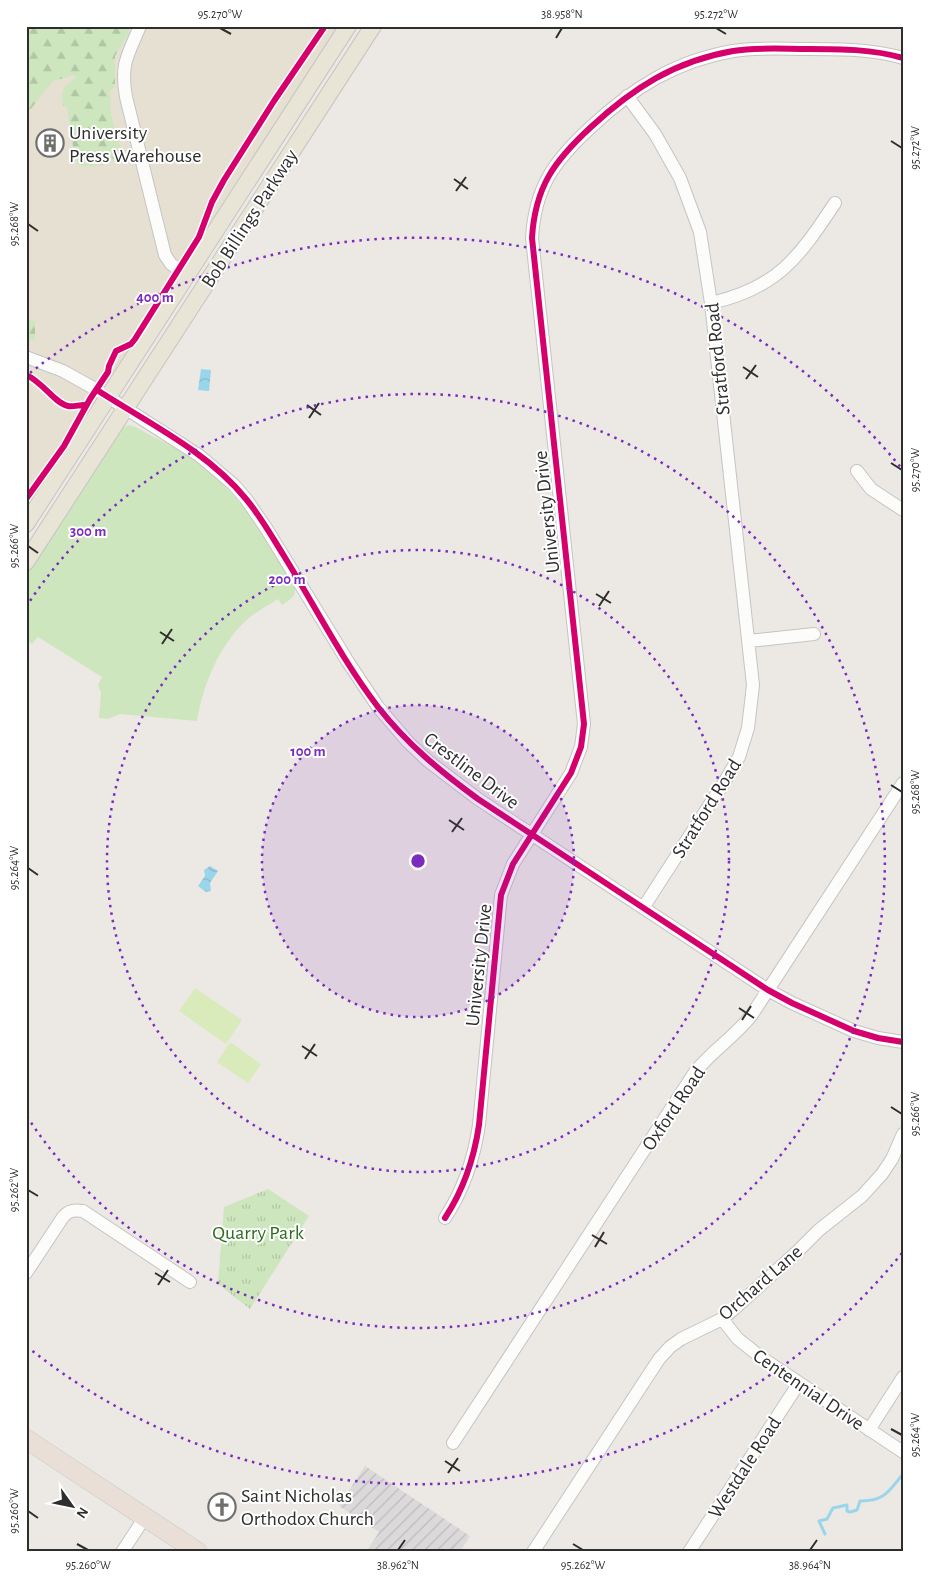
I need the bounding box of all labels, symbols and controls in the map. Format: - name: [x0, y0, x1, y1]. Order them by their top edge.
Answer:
- text: 95.270°W: [198, 8, 243, 20]
- text: 38.958°N: [541, 8, 583, 20]
- text: 95.272°W: [694, 8, 738, 20]
- place label: University Press Warehouse: [69, 123, 201, 166]
- text: 95.272°W: [909, 126, 921, 170]
- building icon: University Press Warehouse: [35, 128, 65, 158]
- street label: Bob Billings Parkway: [198, 146, 302, 291]
- text: 95.268°W: [8, 201, 20, 246]
- text: 400 m: [136, 290, 174, 305]
- street label: Stratford Road: [702, 302, 734, 416]
- text: 95.270°W: [909, 447, 921, 492]
- street label: University Drive: [531, 450, 563, 574]
- text: 95.266°W: [8, 523, 20, 568]
- text: 300 m: [70, 524, 106, 539]
- text: 200 m: [268, 572, 306, 587]
- street label: Crestline Drive: [420, 729, 523, 813]
- text: 100 m: [290, 744, 326, 759]
- street label: Stratford Road: [668, 755, 745, 862]
- text: 95.268°W: [909, 769, 921, 814]
- text: 95.264°W: [8, 845, 20, 890]
- centre of rings: [409, 852, 427, 870]
- street label: University Drive: [463, 903, 495, 1027]
- street label: Oxford Road: [639, 1063, 709, 1154]
- text: 95.266°W: [909, 1091, 921, 1136]
- text: 95.262°W: [8, 1168, 20, 1212]
- park label: Quarry Park: [212, 1223, 304, 1243]
- street label: Orchard Lane: [715, 1241, 806, 1324]
- street label: Centennial Drive: [749, 1345, 868, 1434]
- text: 95.264°W: [909, 1412, 921, 1457]
- street label: Westdale Road: [705, 1413, 785, 1522]
- north arrow: [48, 1480, 98, 1530]
- place label: Saint Nicholas Orthodox Church: [241, 1486, 374, 1529]
- text: 95.260°W: [8, 1488, 20, 1534]
- church icon: Saint Nicholas Orthodox Church: [207, 1492, 237, 1522]
- text: N: [74, 1505, 91, 1520]
- text: 95.260°W: [65, 1559, 111, 1571]
- text: 38.962°N: [377, 1559, 419, 1571]
- text: 95.262°W: [561, 1559, 605, 1571]
- text: 38.964°N: [789, 1559, 831, 1571]

